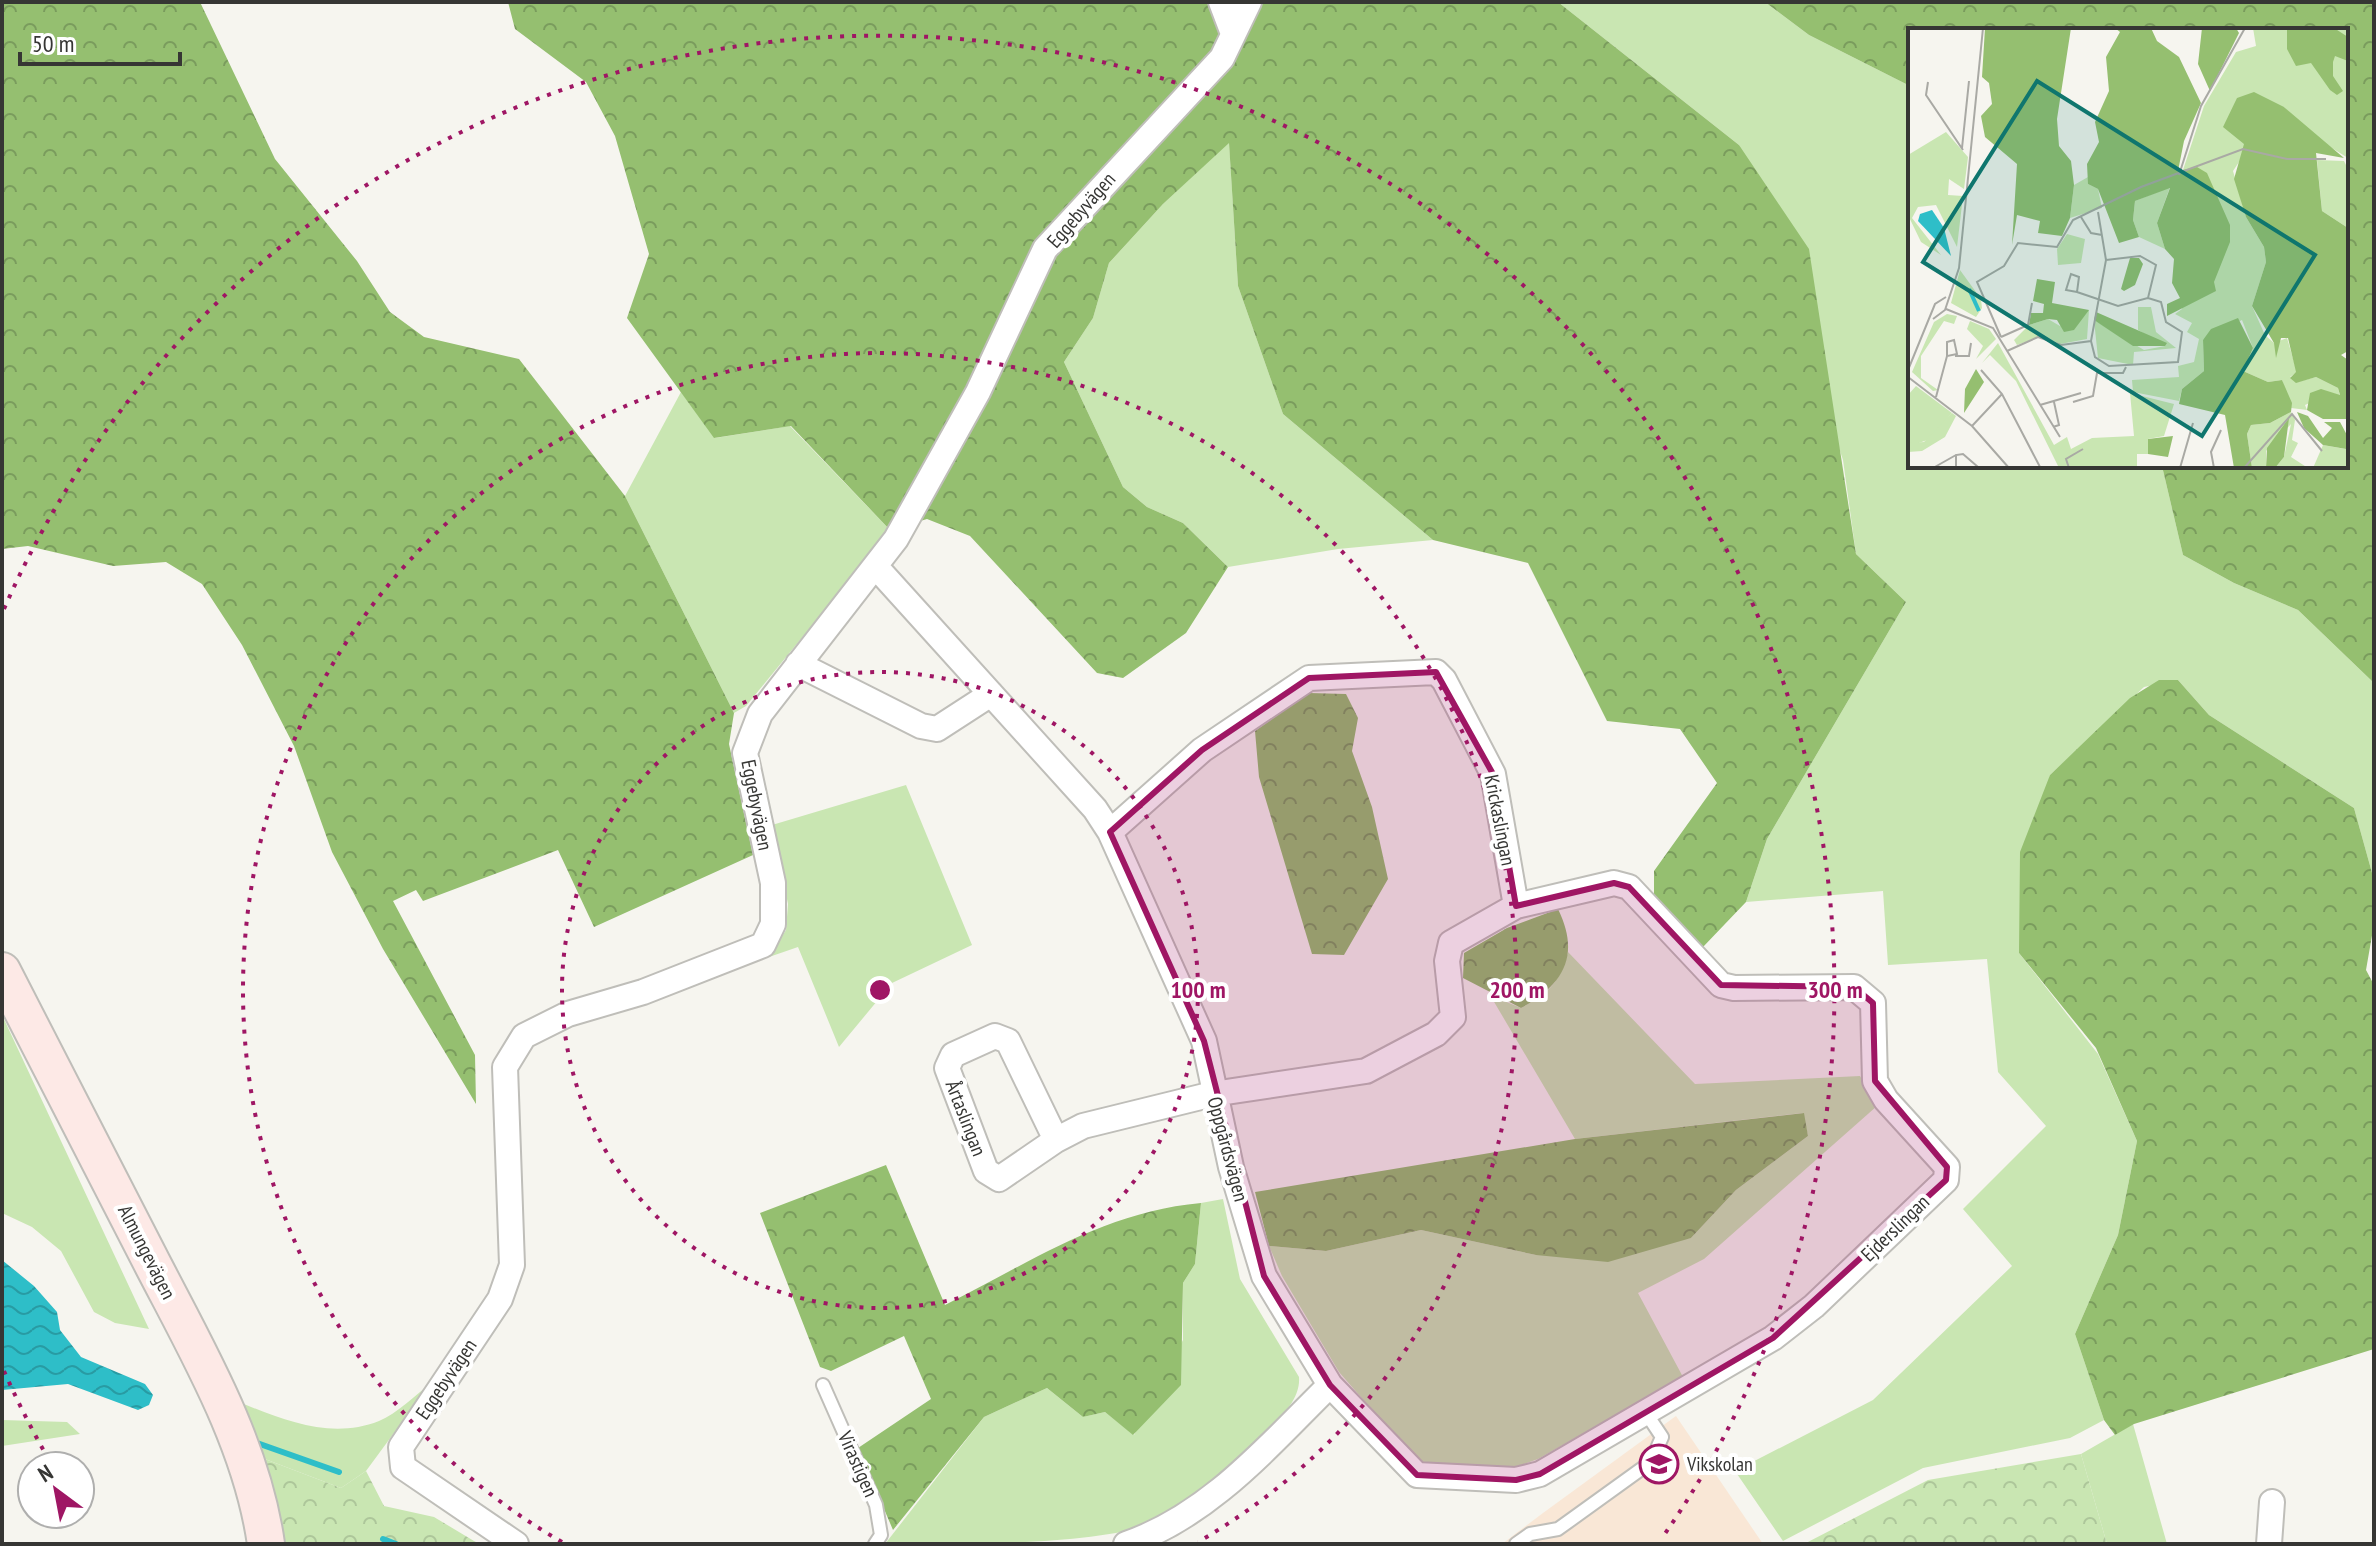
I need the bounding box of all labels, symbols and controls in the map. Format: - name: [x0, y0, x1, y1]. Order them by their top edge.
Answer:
- scale bar: [20, 16, 180, 66]
- text: 50 m: [32, 28, 74, 59]
- inset map: [1908, 28, 2348, 468]
- street label: Eggebyvägen: [1041, 167, 1121, 253]
- street label: Eggebyvägen: [735, 757, 779, 853]
- street label: Krickaslingan: [1478, 772, 1522, 868]
- text: 100 m: [1170, 974, 1226, 1005]
- text: 200 m: [1489, 974, 1545, 1005]
- text: 300 m: [1807, 974, 1863, 1005]
- centre of rings: [866, 976, 894, 1004]
- street label: Årtaslingan: [940, 1077, 992, 1159]
- street label: Oppgårdsvägen: [1202, 1094, 1254, 1204]
- street label: Ejderslingan: [1855, 1189, 1935, 1267]
- street label: Almungevägen: [112, 1200, 182, 1304]
- street label: Eggebyvägen: [410, 1334, 482, 1424]
- street label: Virastigen: [832, 1426, 884, 1501]
- school or university icon: Vikskolan: [1638, 1443, 1680, 1485]
- north arrow: [16, 1450, 96, 1530]
- place label: Vikskolan: [1686, 1451, 1753, 1477]
- text: N: [33, 1458, 58, 1488]

